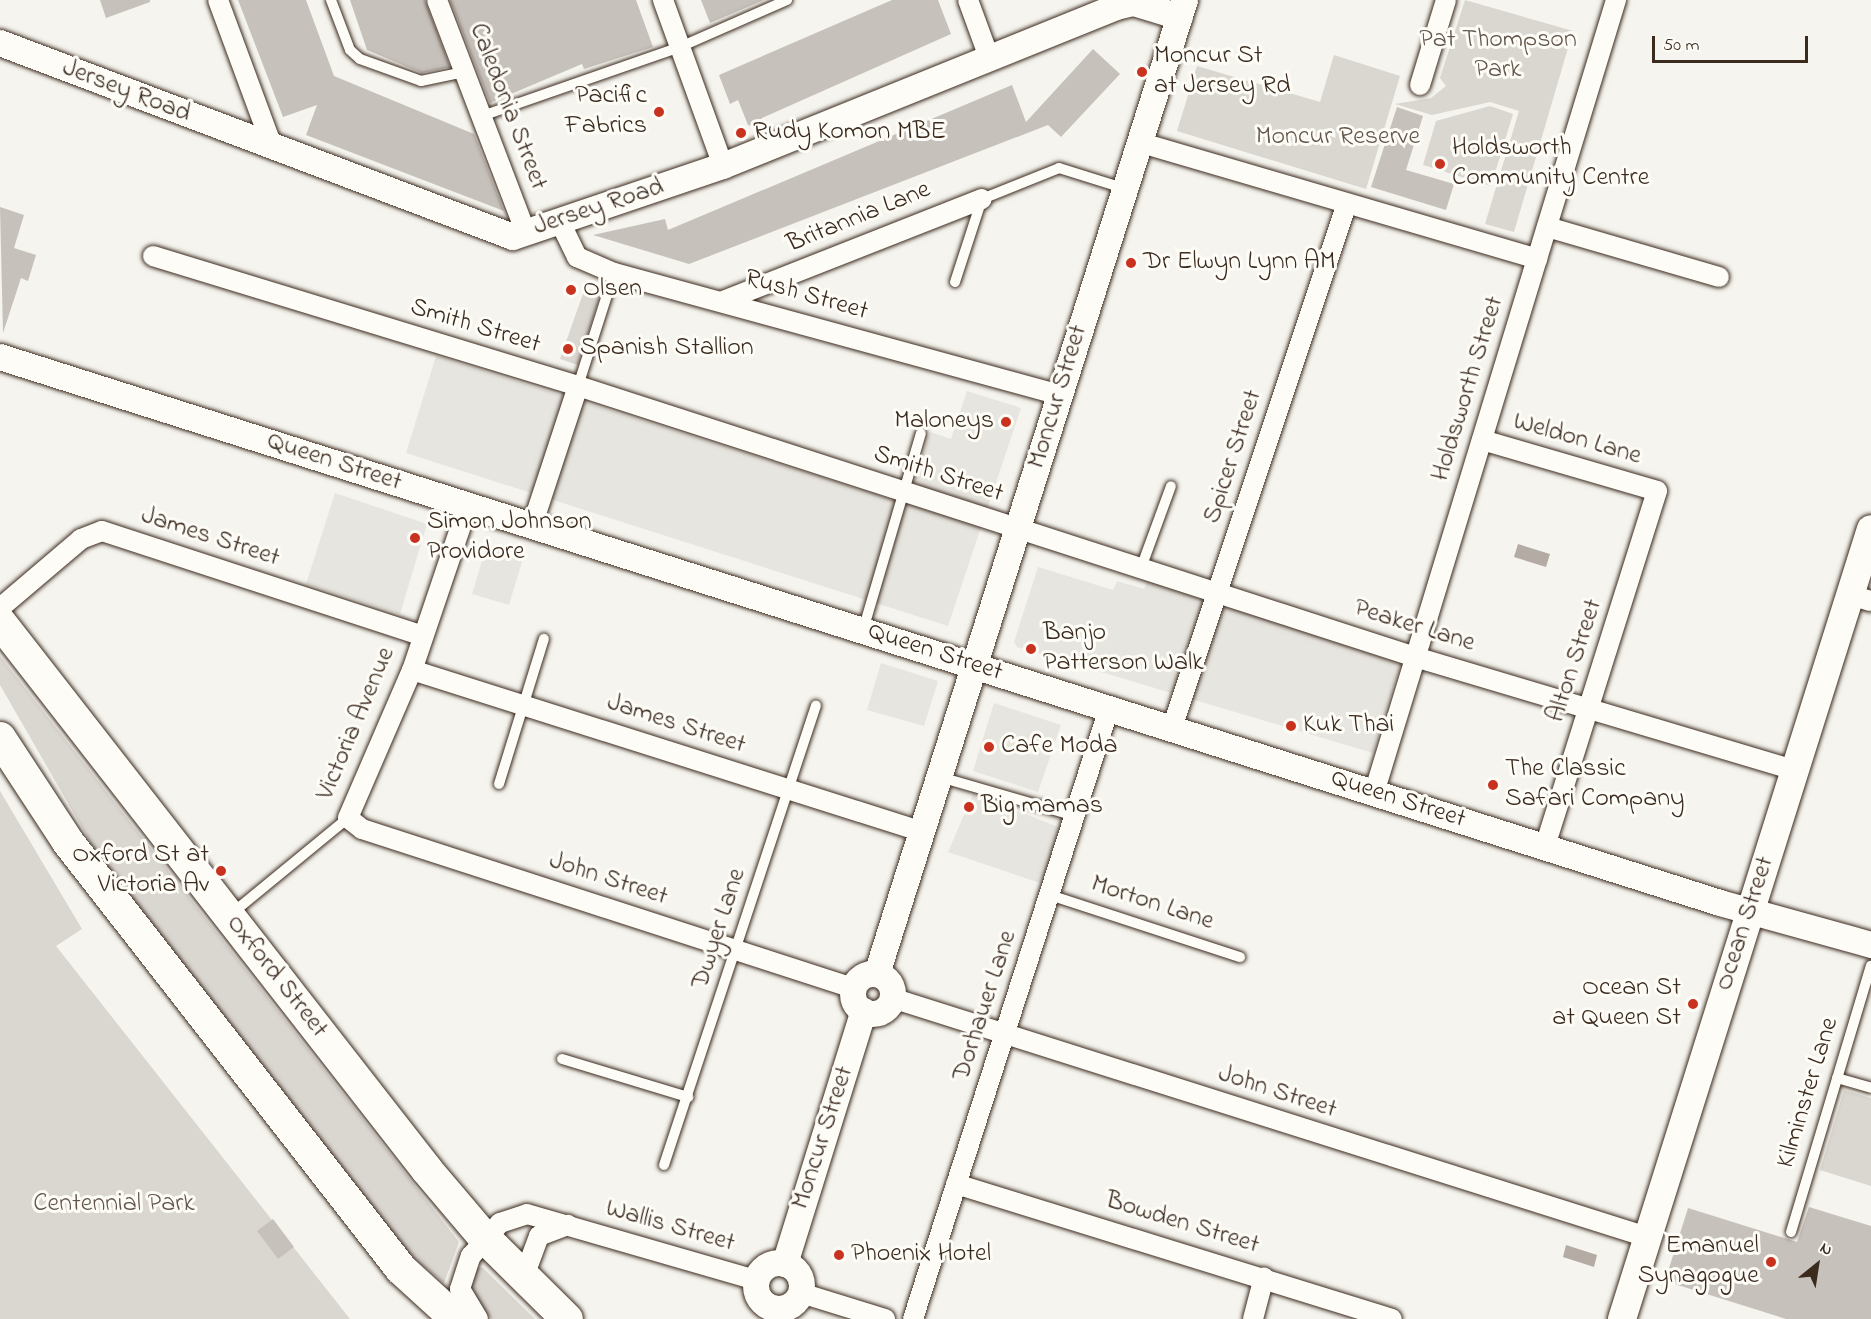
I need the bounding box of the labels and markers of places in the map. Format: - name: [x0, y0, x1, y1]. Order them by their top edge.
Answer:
- place label: Moncur St at Jersey Rd: [1154, 41, 1290, 102]
- marker: Moncur St at Jersey Rd: [1135, 65, 1149, 79]
- place label: Pacific Fabrics: [565, 81, 647, 142]
- marker: Pacific Fabrics: [652, 105, 666, 119]
- place label: Rudy Komon MBE: [753, 117, 946, 149]
- marker: Rudy Komon MBE: [734, 126, 748, 140]
- place label: Holdsworth Community Centre: [1452, 133, 1649, 194]
- marker: Holdsworth Community Centre: [1433, 157, 1447, 171]
- place label: Dr Elwyn Lynn AM: [1143, 247, 1336, 279]
- marker: Dr Elwyn Lynn AM: [1124, 256, 1138, 270]
- place label: Olsen: [583, 274, 642, 306]
- marker: Olsen: [564, 283, 578, 297]
- place label: Spanish Stallion: [580, 333, 754, 365]
- marker: Spanish Stallion: [561, 342, 575, 356]
- place label: Maloneys: [894, 406, 994, 438]
- marker: Maloneys: [999, 415, 1013, 429]
- place label: Simon Johnson Providore: [427, 507, 592, 568]
- marker: Simon Johnson Providore: [408, 531, 422, 545]
- place label: Banjo Patterson Walk: [1043, 618, 1204, 680]
- marker: Banjo Patterson Walk: [1024, 642, 1038, 656]
- place label: Kuk Thai: [1303, 710, 1394, 742]
- marker: Kuk Thai: [1284, 719, 1298, 733]
- place label: Cafe Moda: [1001, 731, 1117, 763]
- marker: Cafe Moda: [982, 740, 996, 754]
- place label: The Classic Safari Company: [1505, 754, 1685, 816]
- marker: The Classic Safari Company: [1486, 778, 1500, 792]
- place label: Big mamas: [981, 791, 1103, 823]
- marker: Big mamas: [962, 800, 976, 814]
- place label: Oxford St at Victoria Av: [72, 840, 209, 902]
- marker: Oxford St at Victoria Av: [214, 864, 228, 878]
- place label: Ocean St at Queen St: [1552, 973, 1681, 1034]
- marker: Ocean St at Queen St: [1686, 997, 1700, 1011]
- place label: Emanuel Synagogue: [1638, 1231, 1759, 1292]
- place label: Phoenix Hotel: [851, 1239, 991, 1271]
- marker: Phoenix Hotel: [832, 1248, 846, 1262]
- marker: Emanuel Synagogue: [1764, 1255, 1778, 1269]

